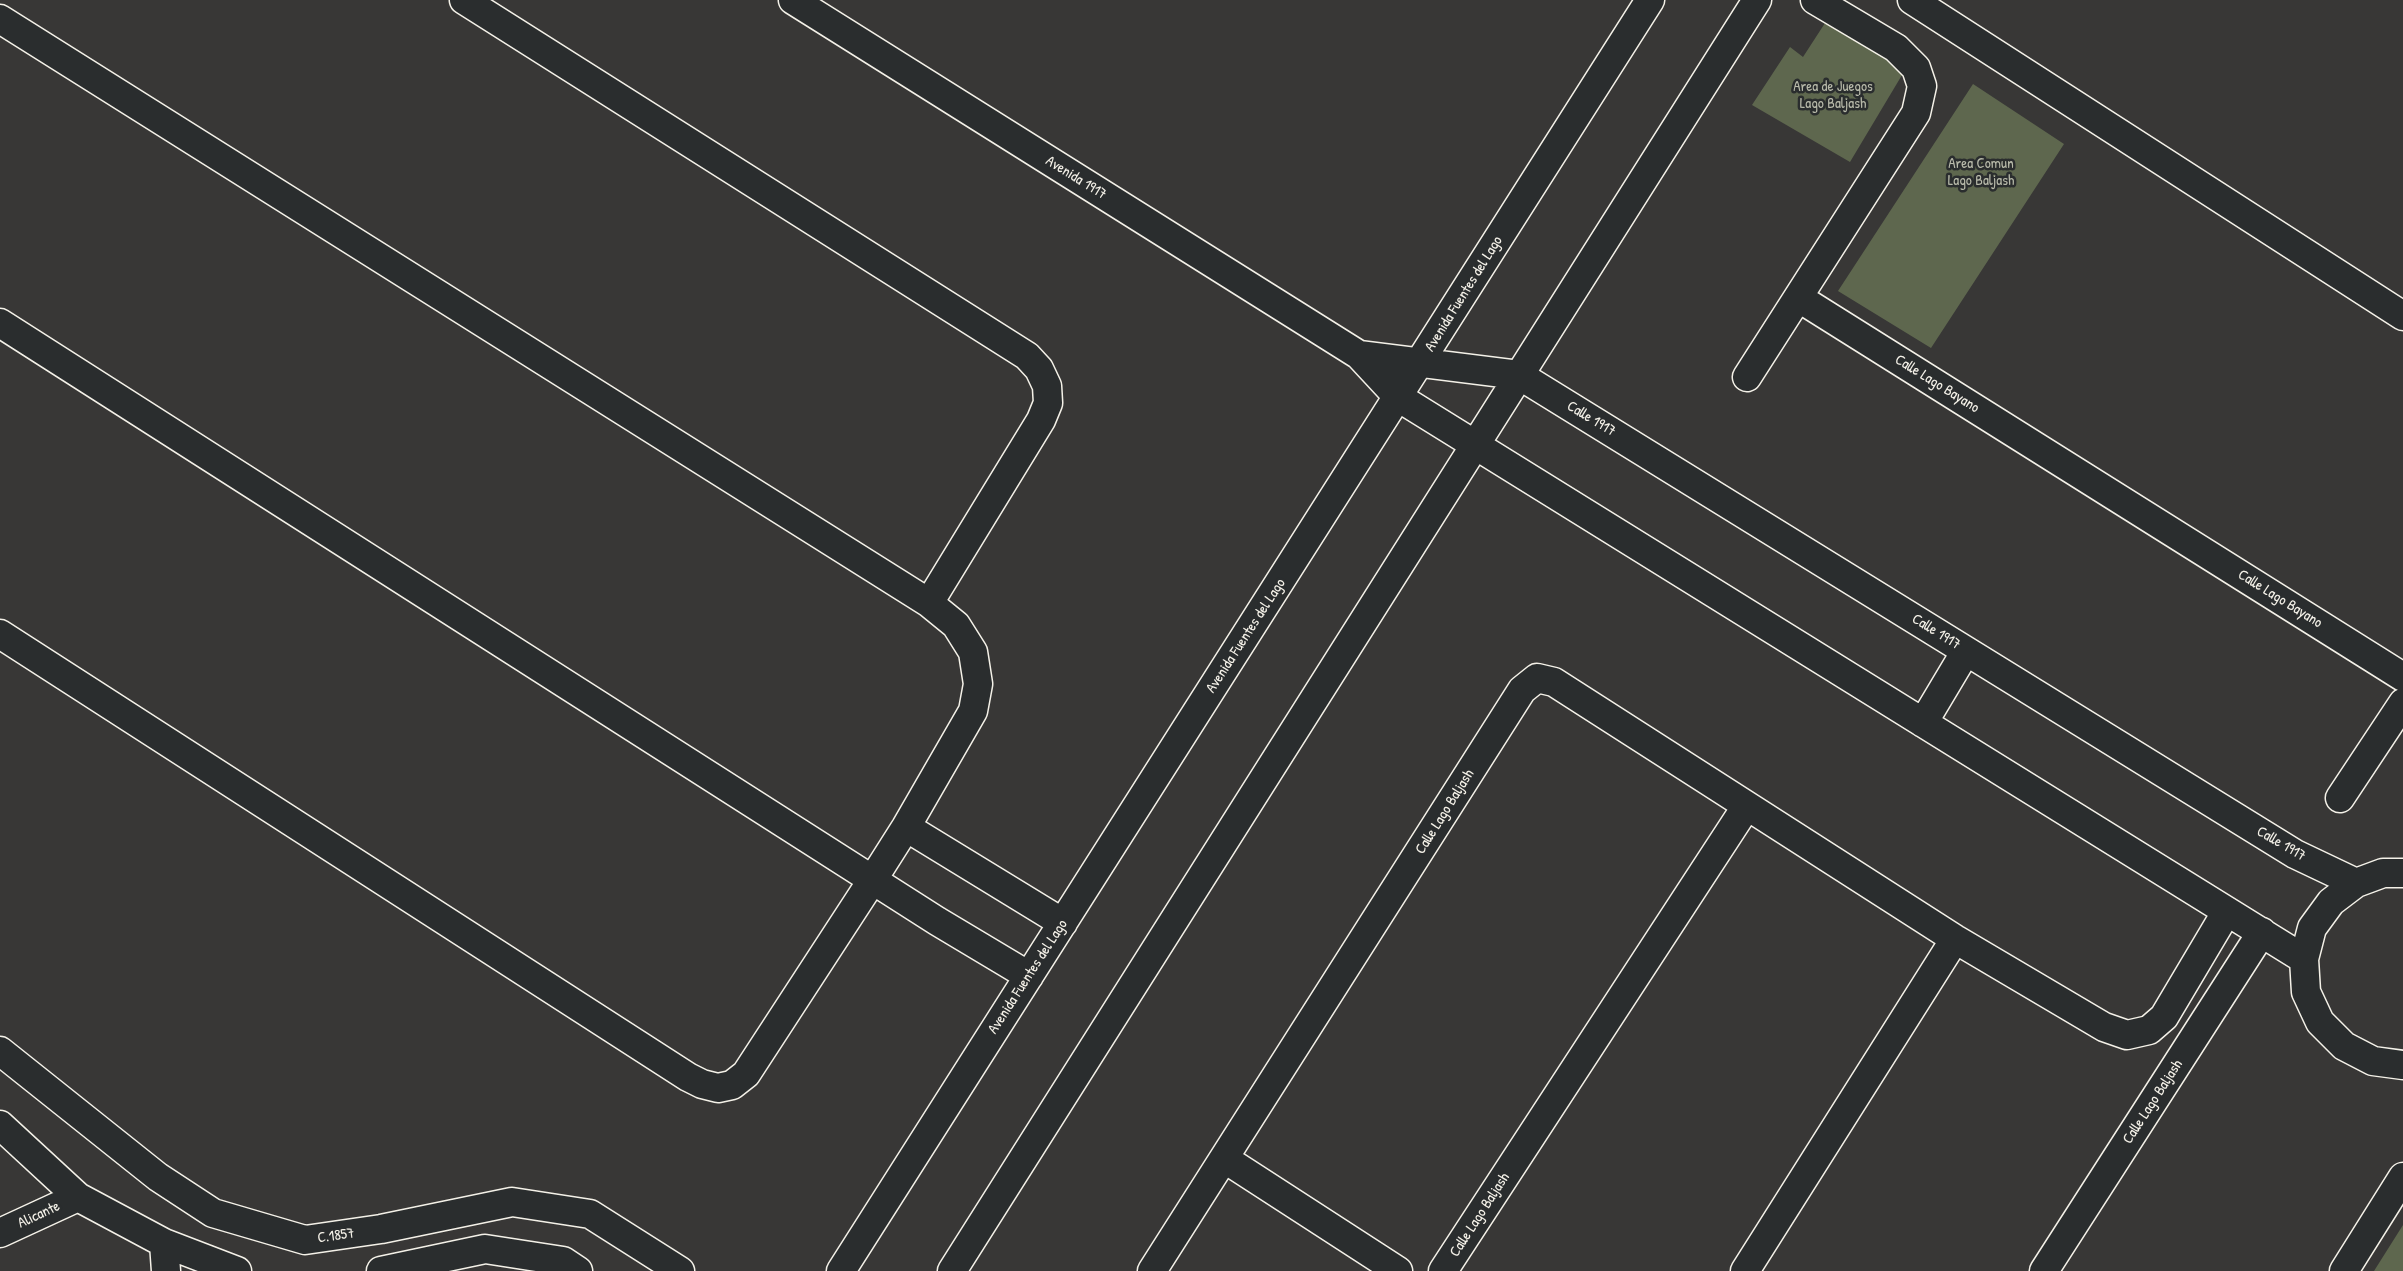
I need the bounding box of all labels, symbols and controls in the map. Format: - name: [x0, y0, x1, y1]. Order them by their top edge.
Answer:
- park label: Area de Juegos Lago Baljash: [1793, 78, 1873, 113]
- street label: Avenida 1917: [1042, 152, 1110, 204]
- park label: Area Comun Lago Baljash: [1948, 155, 2014, 190]
- street label: Avenida Fuentes del Lago: [1421, 233, 1507, 355]
- street label: Calle Lago Bayano: [1891, 351, 1983, 417]
- street label: Calle 1917: [1563, 397, 1619, 441]
- street label: Calle Lago Bayano: [2234, 566, 2326, 632]
- street label: Avenida Fuentes del Lago: [1202, 575, 1290, 697]
- street label: Calle 1917: [1908, 610, 1964, 654]
- street label: Calle Lago Baljash: [1412, 766, 1478, 858]
- street label: Calle 1917: [2253, 823, 2309, 865]
- street label: Avenida Fuentes del Lago: [984, 916, 1072, 1038]
- street label: Calle Lago Baljash: [2119, 1057, 2187, 1147]
- street label: Calle Lago Baljash: [1446, 1170, 1514, 1260]
- street label: Alicante: [15, 1197, 63, 1233]
- street label: C.1857: [316, 1225, 356, 1247]

